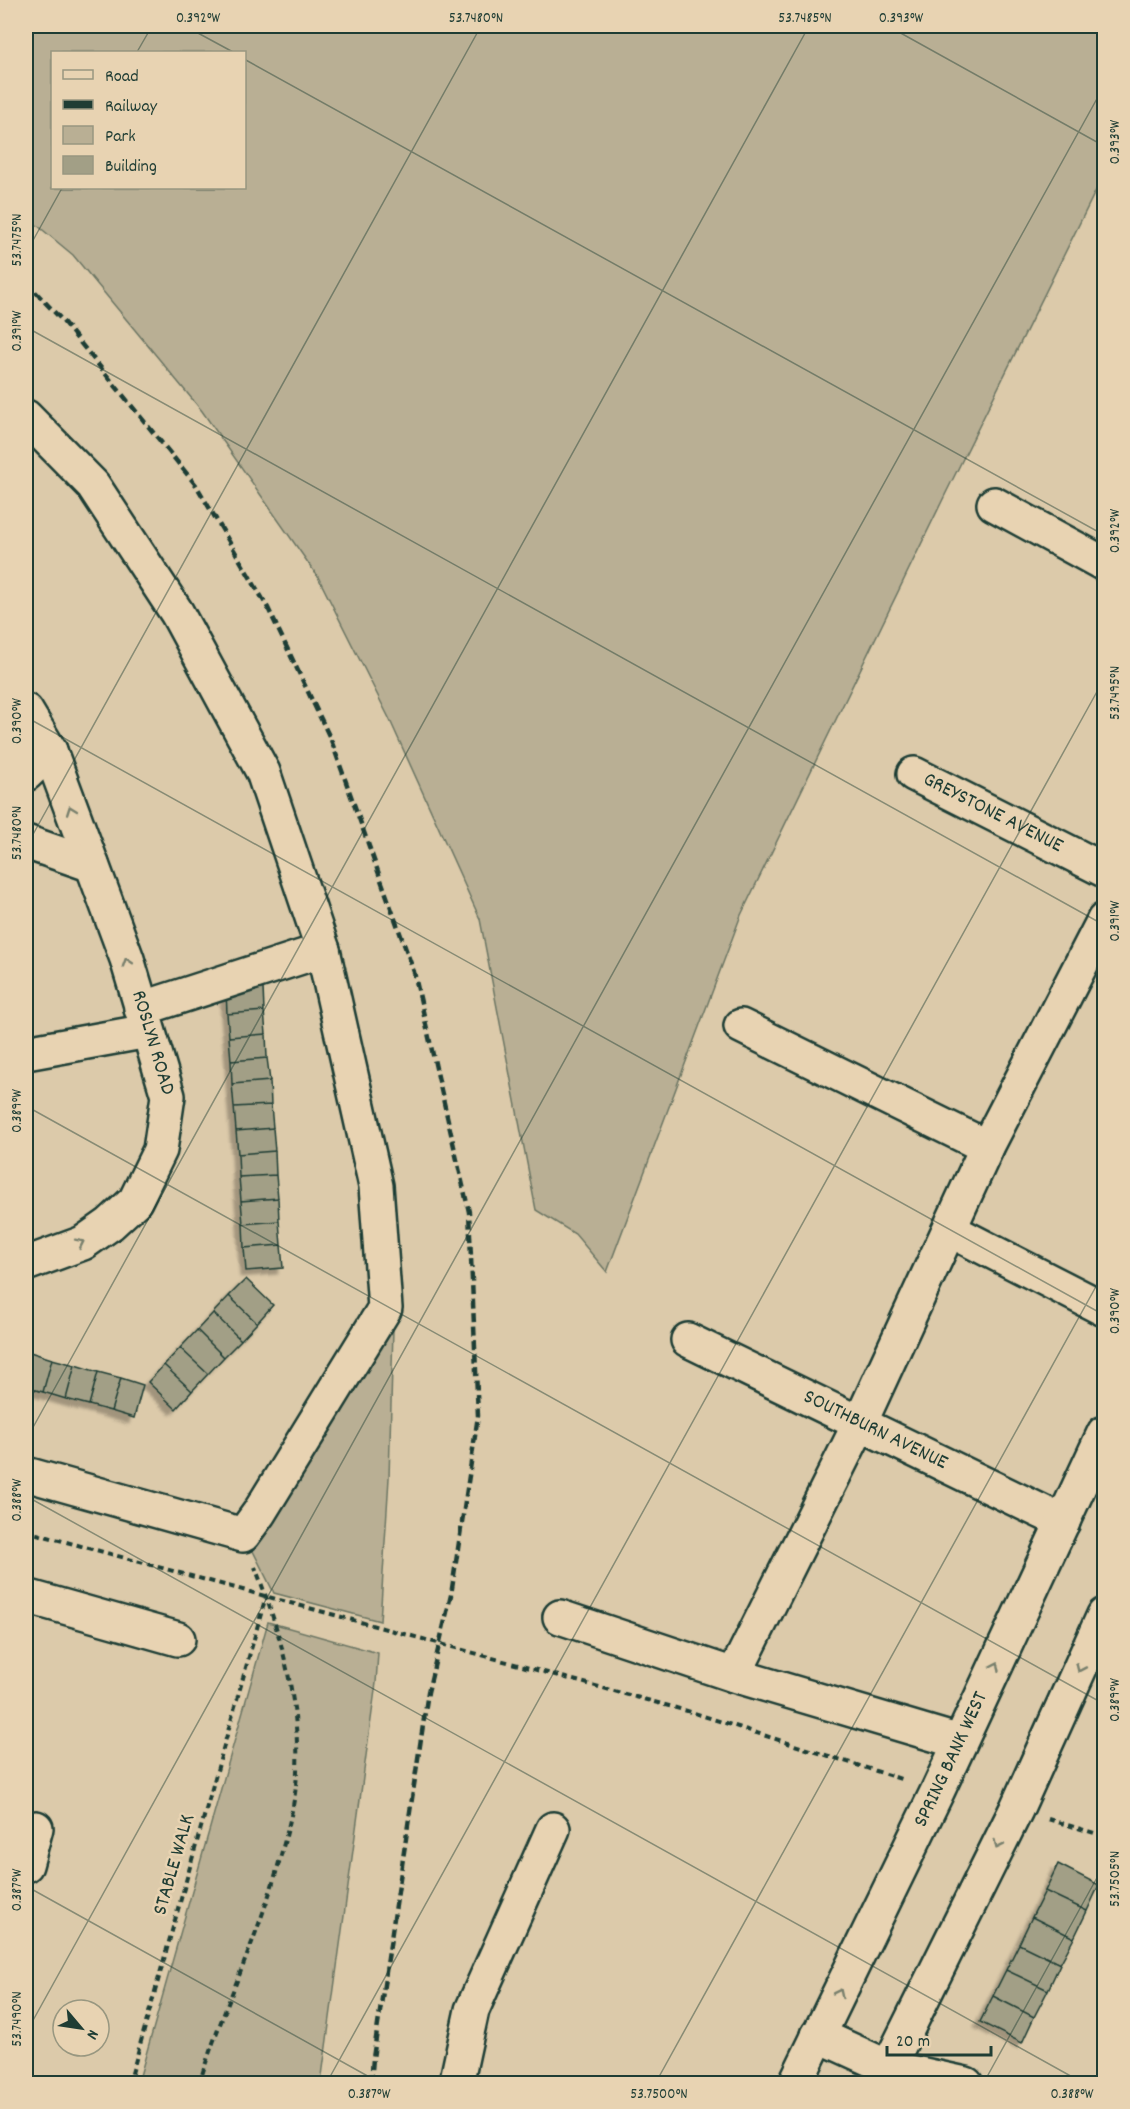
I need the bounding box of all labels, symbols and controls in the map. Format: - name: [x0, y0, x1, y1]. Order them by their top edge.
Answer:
- text: 0.392°W: [176, 8, 220, 30]
- text: 53.7480°N: [449, 8, 503, 30]
- text: 53.7485°N: [778, 8, 832, 30]
- text: 0.393°W: [879, 8, 924, 30]
- legend: [51, 51, 246, 189]
- text: Road: [105, 65, 139, 90]
- text: Railway: [105, 95, 158, 120]
- text: 0.393°W: [1105, 119, 1127, 164]
- text: Park: [105, 125, 136, 150]
- text: Building: [105, 155, 157, 180]
- text: 53.7475°N: [7, 214, 29, 266]
- text: 0.391°W: [7, 310, 29, 351]
- text: 0.392°W: [1105, 509, 1127, 553]
- text: 53.7495°N: [1105, 666, 1127, 720]
- text: 0.390°W: [7, 698, 29, 744]
- street label: GREYSTONE AVENUE: [917, 766, 1068, 862]
- one-way arrow: [66, 805, 79, 816]
- text: 53.7480°N: [7, 806, 29, 860]
- text: 0.391°W: [1105, 900, 1127, 941]
- one-way arrow: [122, 957, 134, 968]
- street label: ROSLYN ROAD: [122, 987, 182, 1099]
- text: 0.389°W: [7, 1089, 29, 1133]
- one-way arrow: [73, 1239, 84, 1251]
- text: 0.390°W: [1105, 1288, 1127, 1334]
- street label: SOUTHBURN AVENUE: [798, 1383, 953, 1479]
- text: 0.388°W: [7, 1478, 29, 1521]
- one-way arrow: [989, 1661, 1001, 1672]
- one-way arrow: [1076, 1662, 1088, 1673]
- text: 0.389°W: [1105, 1678, 1127, 1722]
- street label: SPRING BANK WEST: [907, 1687, 997, 1833]
- street label: STABLE WALK: [146, 1811, 204, 1919]
- one-way arrow: [994, 1839, 1006, 1850]
- text: 53.7505°N: [1105, 1851, 1127, 1907]
- text: 0.387°W: [7, 1868, 29, 1911]
- one-way arrow: [831, 1989, 843, 2000]
- text: 53.7490°N: [7, 1991, 29, 2047]
- north arrow: [51, 1998, 111, 2058]
- scale bar: [887, 2019, 990, 2057]
- text: N: [80, 2025, 104, 2043]
- text: 20 m: [896, 2030, 930, 2055]
- text: 0.387°W: [348, 2084, 391, 2106]
- text: 53.7500°N: [630, 2084, 688, 2106]
- text: 0.388°W: [1051, 2084, 1094, 2106]

